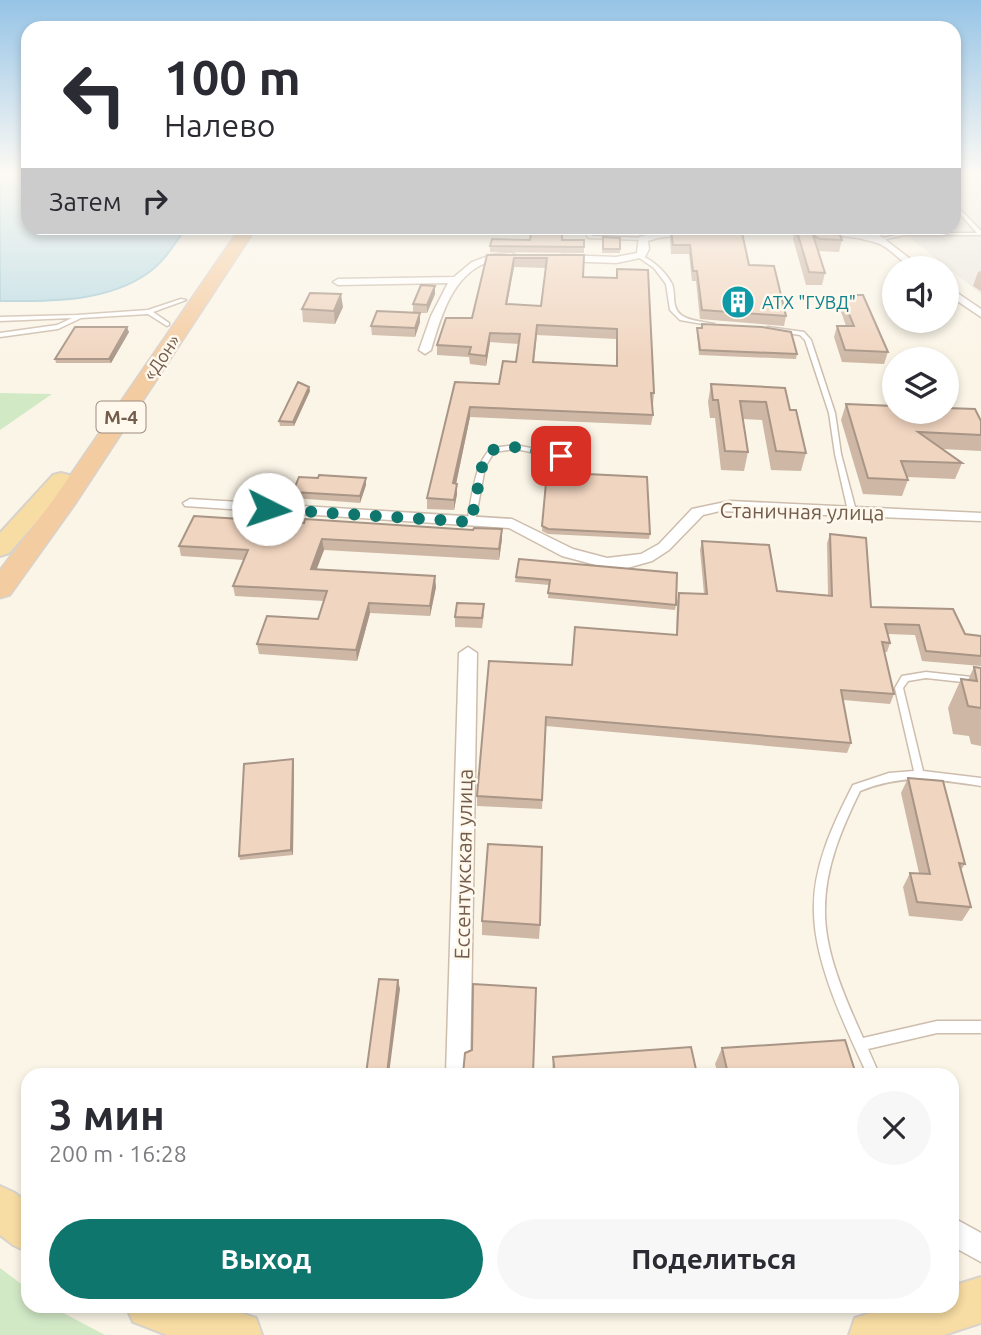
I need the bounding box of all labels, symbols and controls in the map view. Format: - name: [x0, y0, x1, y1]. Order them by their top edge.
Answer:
- icon: left: [49, 49, 140, 140]
- text: 100 m: [164, 49, 301, 104]
- text: Налево: [164, 107, 276, 143]
- icon: right: [136, 182, 174, 220]
- text: Затем: [49, 187, 122, 216]
- map controls: [882, 256, 959, 424]
- button: sound: [882, 256, 959, 333]
- building icon: АТХ "ГУВД": [719, 283, 757, 321]
- place label: АТХ "ГУВД": [762, 292, 856, 312]
- street label: «Дон»: [139, 330, 183, 384]
- button: layers: [882, 347, 959, 424]
- road number: М-4: [96, 402, 146, 432]
- pin: [531, 426, 591, 486]
- icon: arrive: [542, 437, 580, 475]
- position arrow: [231, 472, 305, 546]
- street label: Станичная улица: [719, 498, 885, 524]
- street label: Ессентукская улица: [449, 769, 477, 959]
- text: 3 мин: [49, 1091, 165, 1138]
- button: close: [857, 1091, 931, 1165]
- text: 200 m · 16:28: [49, 1141, 187, 1166]
- button: Выход: [49, 1219, 483, 1299]
- button: Поделиться: [497, 1219, 931, 1299]

